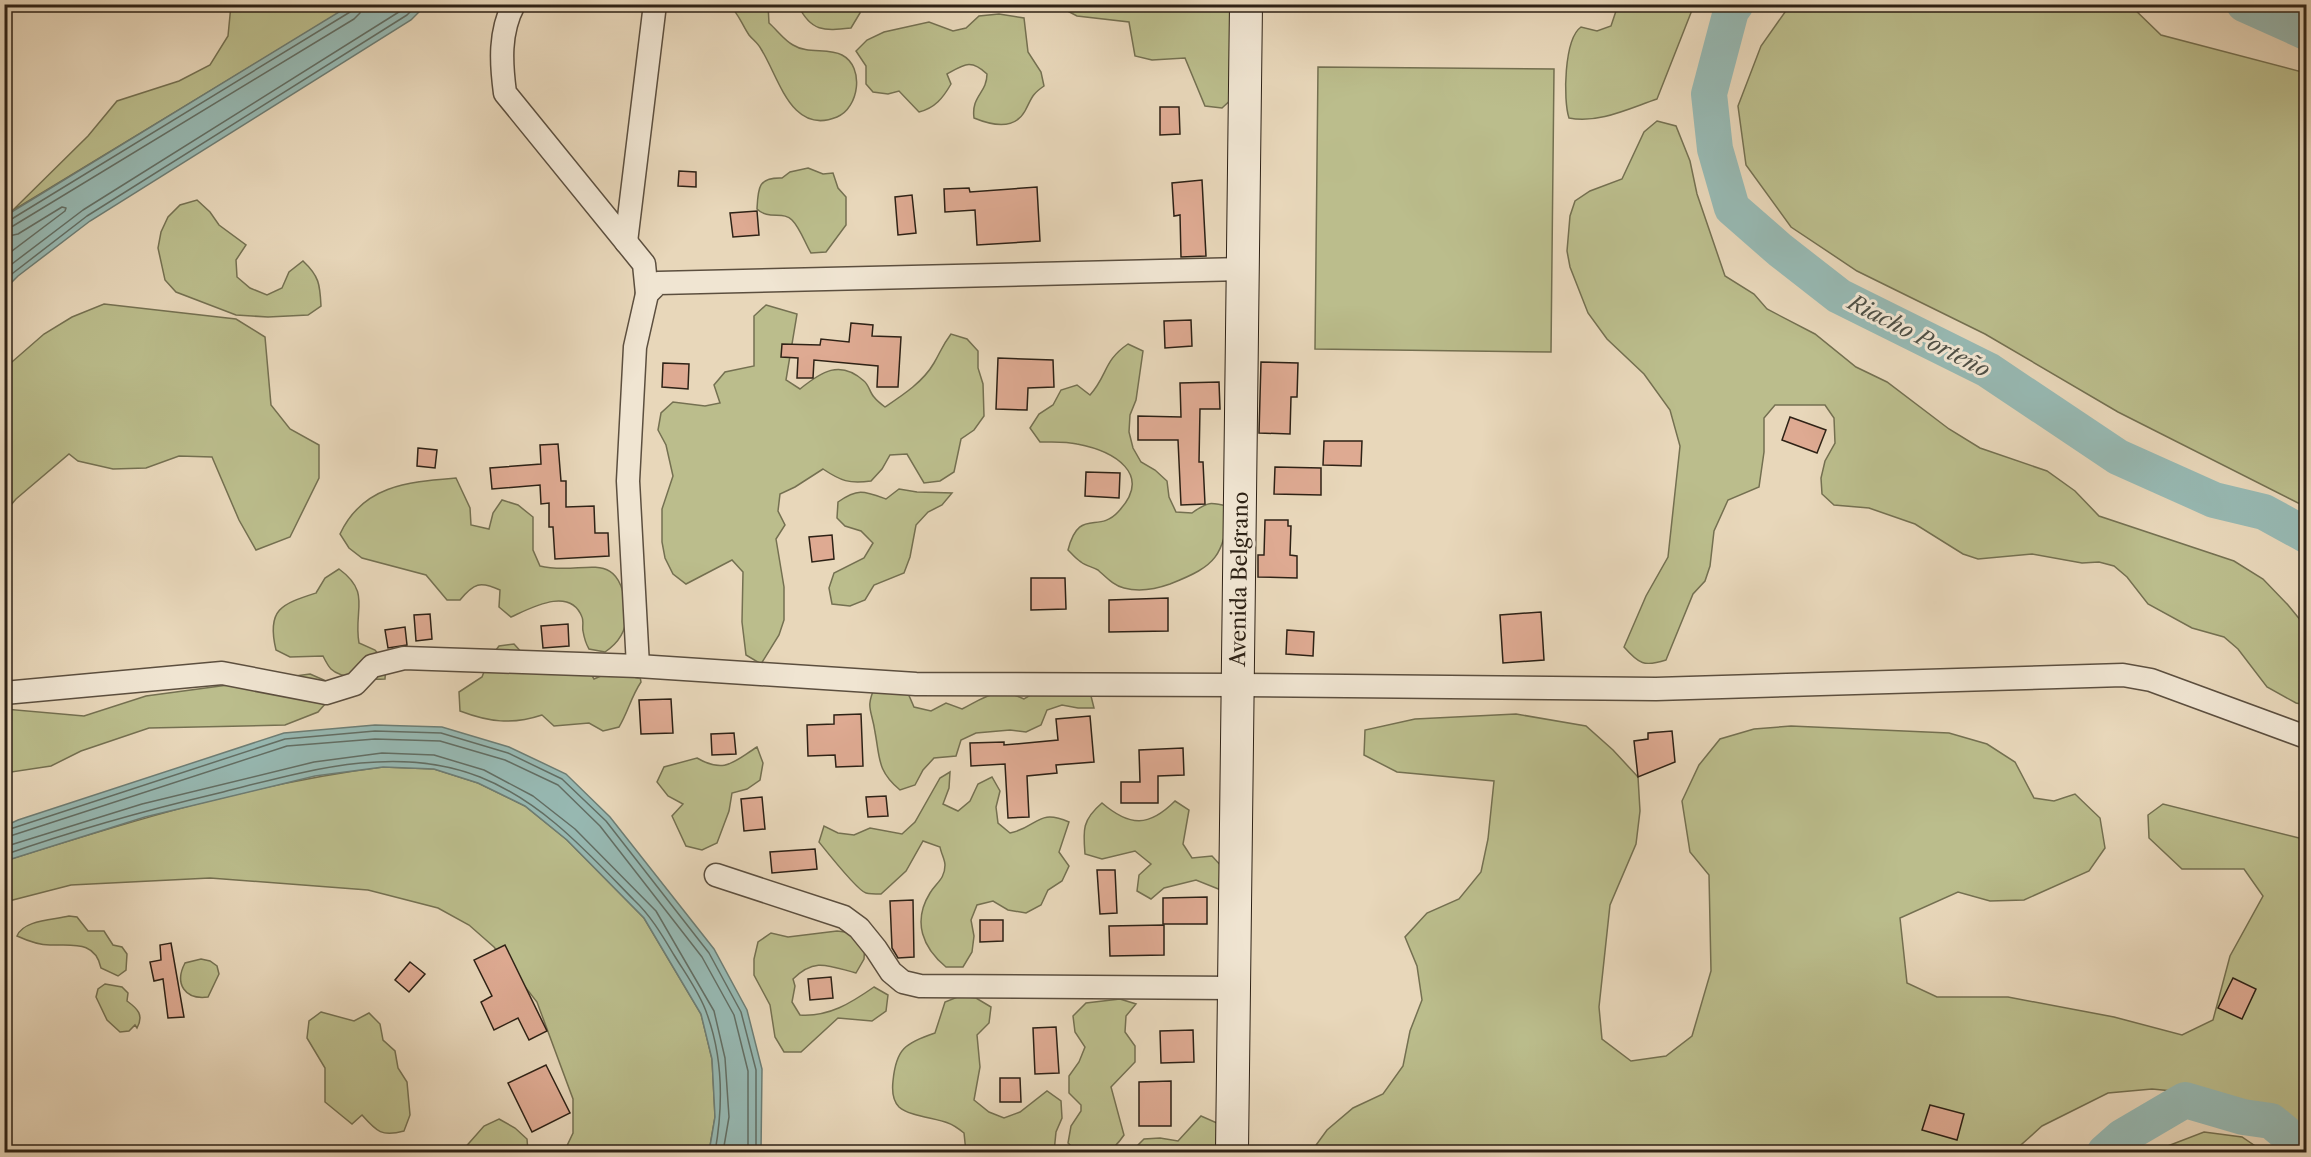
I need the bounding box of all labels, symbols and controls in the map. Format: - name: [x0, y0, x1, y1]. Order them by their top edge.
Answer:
- water label: Riacho Porteño: [1842, 288, 1994, 383]
- street label: Avenida Belgrano: [1225, 491, 1253, 668]

